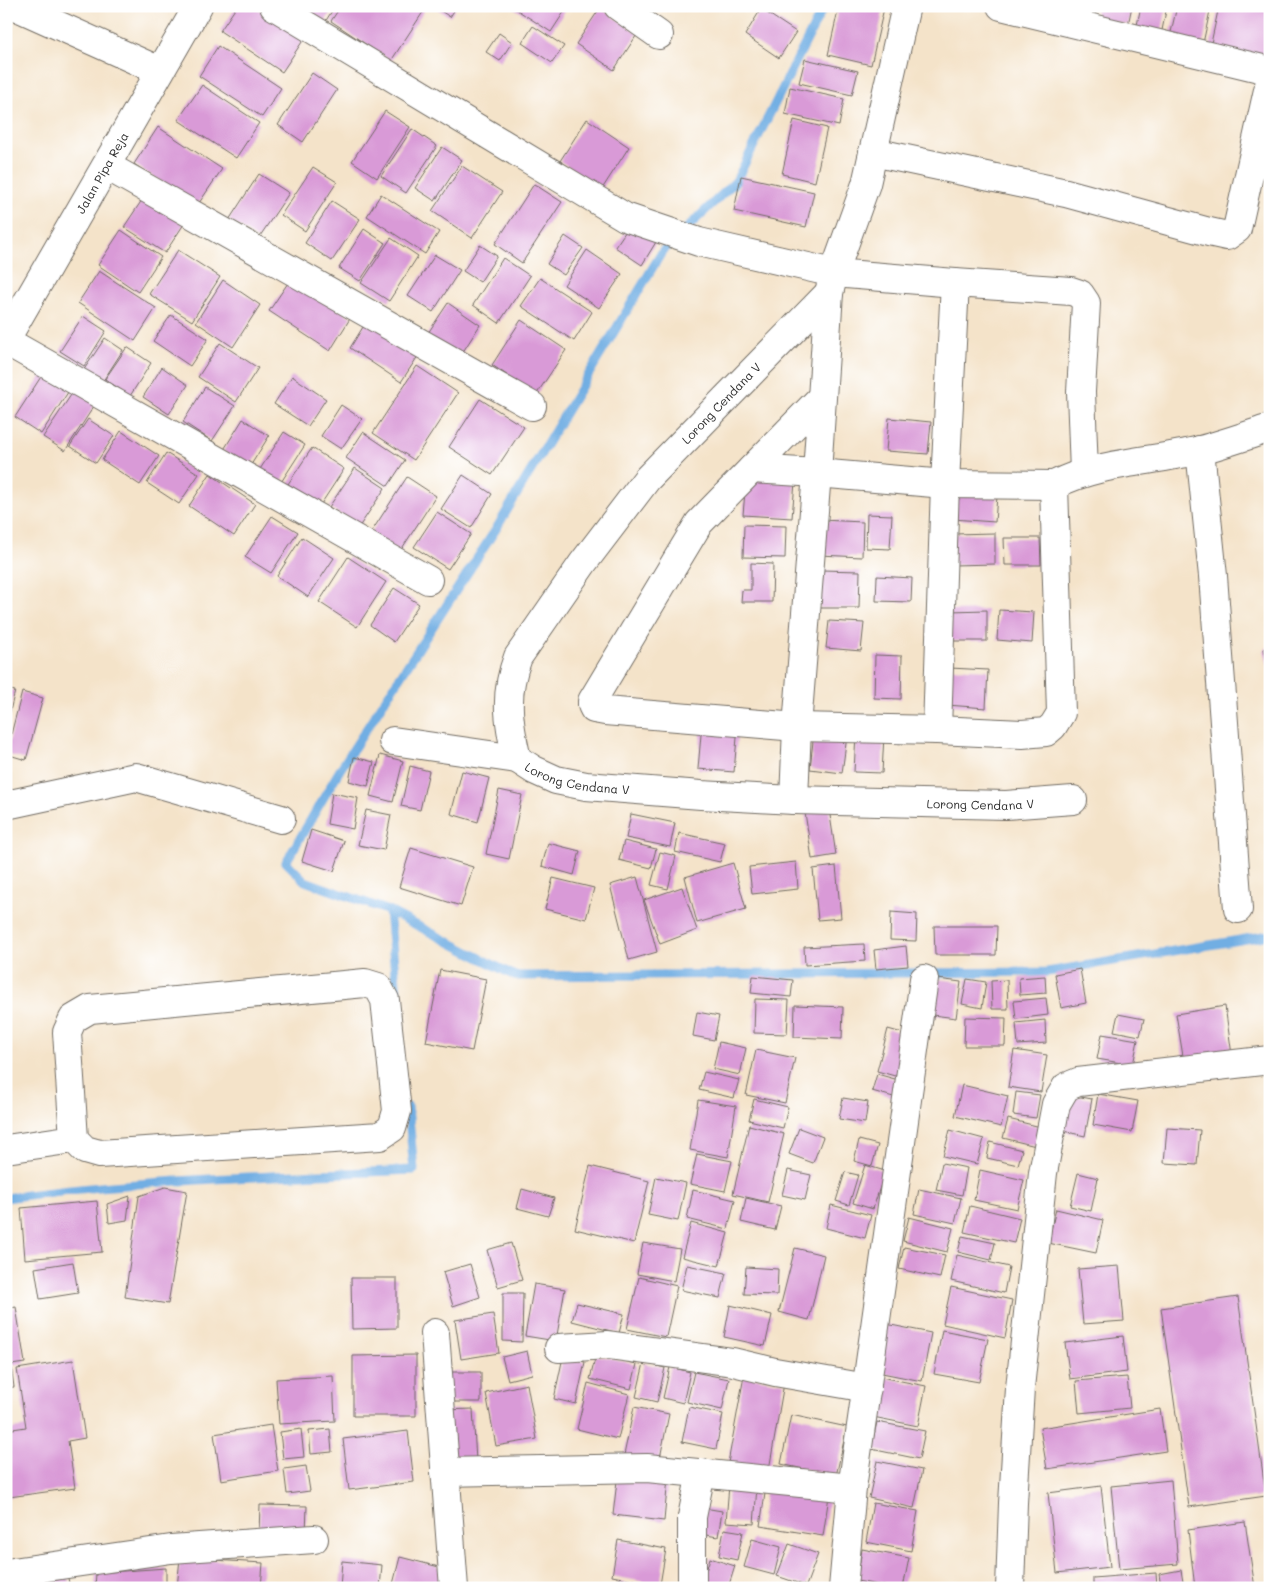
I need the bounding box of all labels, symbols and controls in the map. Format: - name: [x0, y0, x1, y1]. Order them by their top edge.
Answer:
- street label: Jalan Pipa Reja: [72, 129, 132, 216]
- street label: Lorong Cendana V: [678, 359, 764, 447]
- street label: Lorong Cendana V: [522, 758, 631, 797]
- street label: Lorong Cendana V: [927, 795, 1035, 813]

